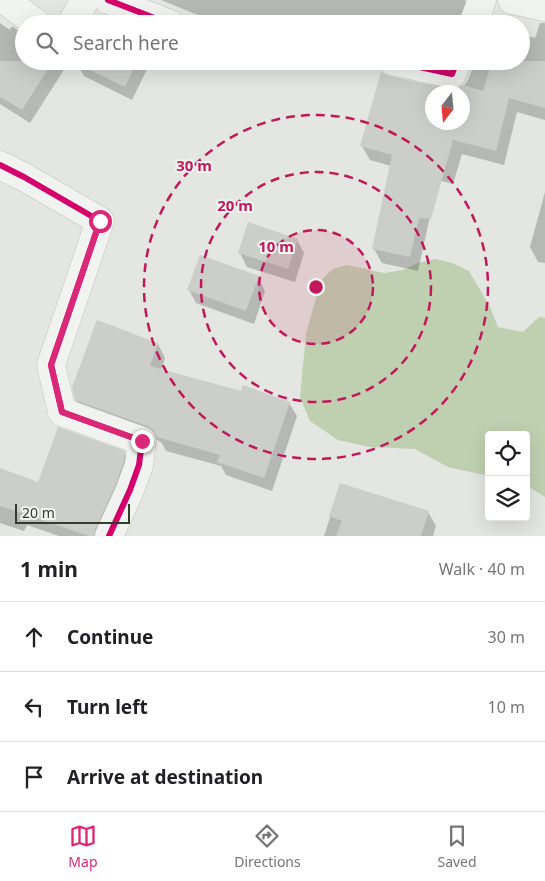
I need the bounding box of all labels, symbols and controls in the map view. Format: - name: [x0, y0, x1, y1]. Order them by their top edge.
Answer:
- search box: [15, 15, 530, 70]
- icon: search: [33, 29, 61, 57]
- text: Search here: [73, 30, 179, 56]
- north arrow: [425, 85, 470, 130]
- text: 30 m: [176, 155, 212, 175]
- text: 20 m: [217, 195, 253, 215]
- route start: [89, 210, 112, 233]
- text: 10 m: [258, 236, 294, 256]
- centre of rings: [307, 278, 325, 296]
- route end: [131, 430, 154, 453]
- map controls: [485, 431, 530, 521]
- button: locate: [485, 431, 530, 476]
- button: layers: [485, 476, 530, 521]
- scale bar: [15, 501, 130, 524]
- text: 20 m: [22, 503, 55, 522]
- text: 1 min: [20, 555, 78, 583]
- text: Walk · 40 m: [439, 558, 525, 580]
- icon: ahead: [20, 623, 48, 651]
- text: Continue: [67, 624, 153, 650]
- text: 30 m: [488, 626, 525, 648]
- icon: left: [20, 693, 48, 721]
- text: Turn left: [67, 694, 148, 720]
- text: 10 m: [488, 696, 525, 718]
- icon: arrive: [20, 763, 48, 791]
- text: Arrive at destination: [67, 764, 263, 790]
- tab: Map: [68, 822, 98, 871]
- tab: Directions: [234, 822, 301, 871]
- tab: Saved: [437, 822, 477, 871]

